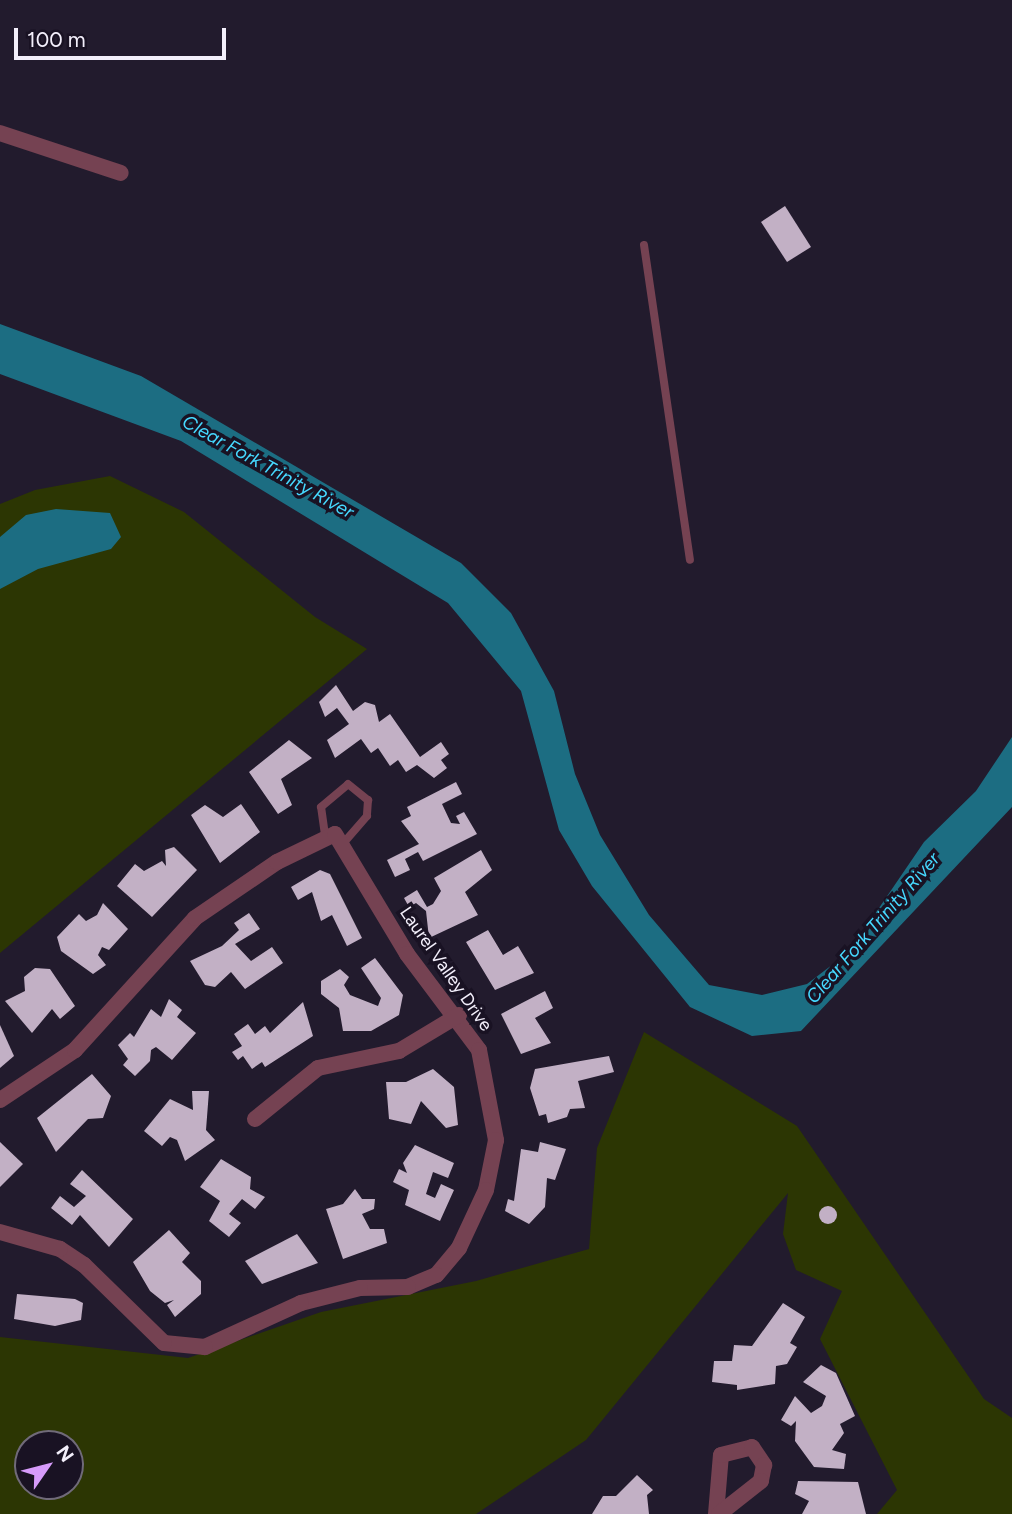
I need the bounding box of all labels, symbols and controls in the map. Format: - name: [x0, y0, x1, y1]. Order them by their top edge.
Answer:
- scale bar: [18, 14, 229, 58]
- text: 100 m: [27, 27, 86, 52]
- water label: Clear Fork Trinity River: [178, 410, 358, 524]
- water label: Clear Fork Trinity River: [801, 848, 945, 1008]
- street label: Laurel Valley Drive: [395, 903, 497, 1035]
- north arrow: [14, 1430, 84, 1500]
- text: N: [51, 1441, 79, 1466]

